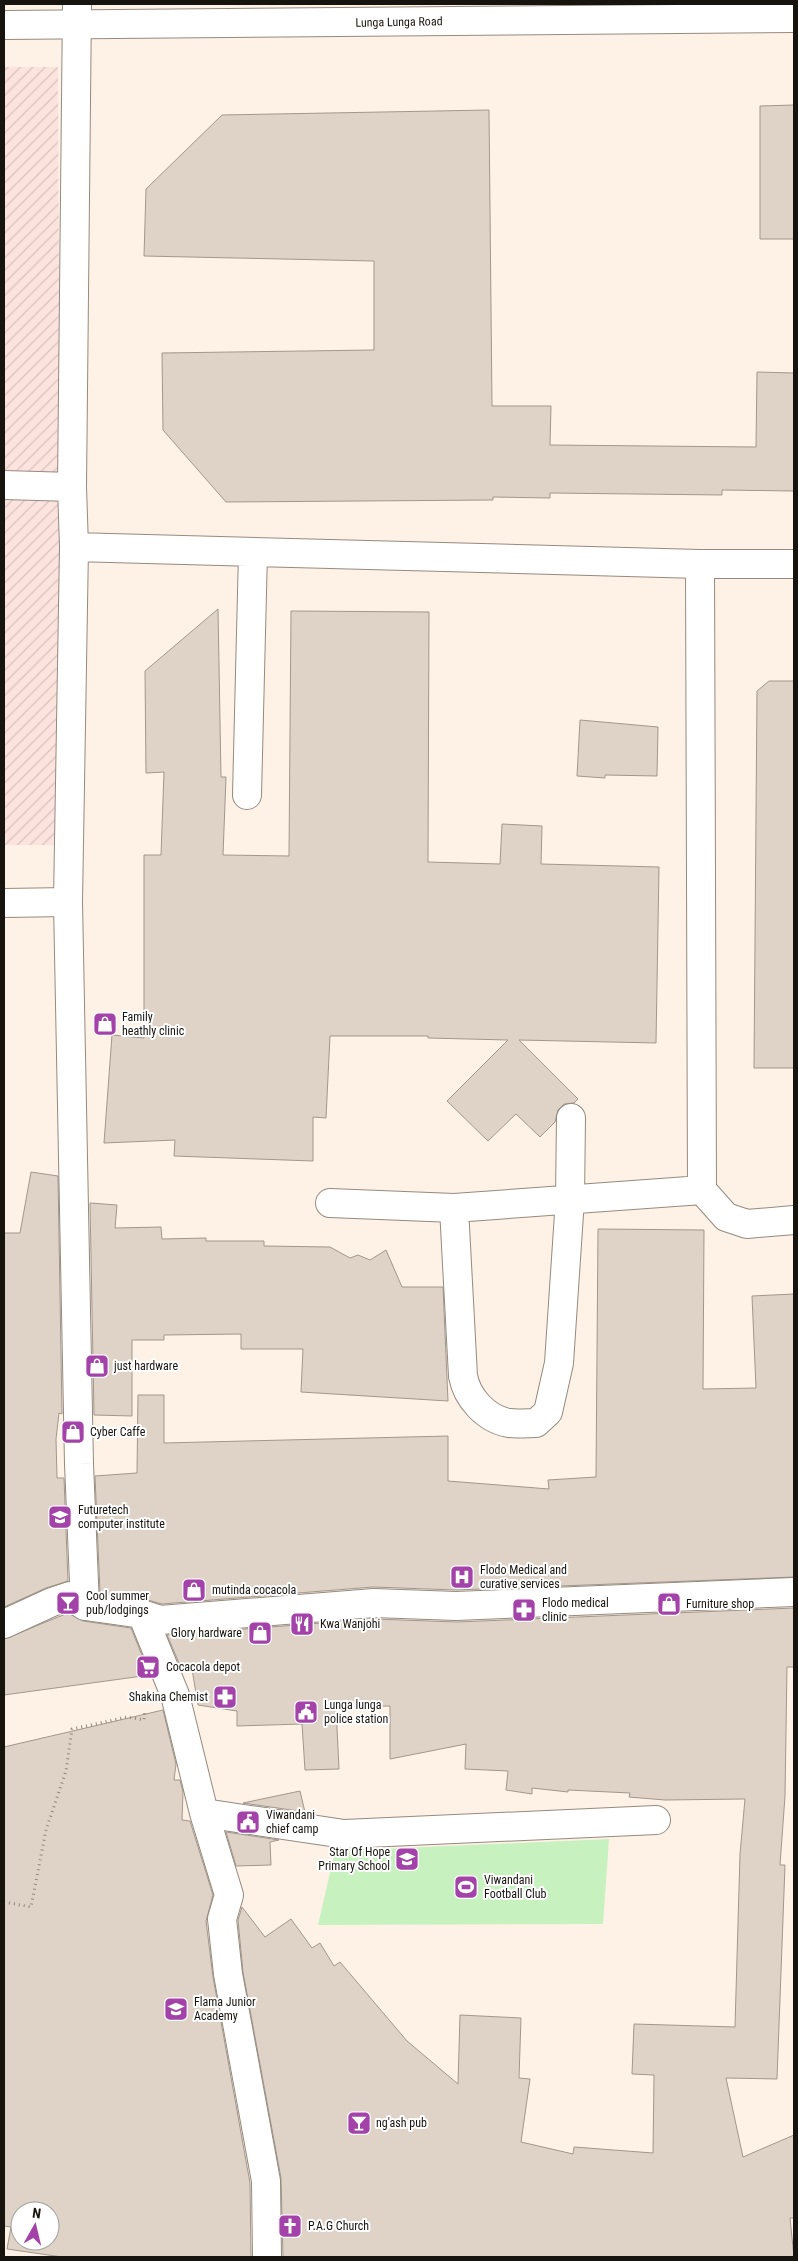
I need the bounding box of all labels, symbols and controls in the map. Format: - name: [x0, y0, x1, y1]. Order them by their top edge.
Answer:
- street label: Lunga Lunga Road: [355, 14, 443, 30]
- place label: Family heathly clinic: [122, 1010, 185, 1038]
- shop icon: Family heathly clinic: [92, 1011, 118, 1037]
- shop icon: just hardware: [84, 1353, 110, 1379]
- place label: just hardware: [113, 1359, 178, 1373]
- shop icon: Cyber Caffe: [60, 1419, 86, 1445]
- place label: Cyber Caffe: [90, 1425, 146, 1439]
- place label: Futuretech computer institute: [78, 1503, 165, 1531]
- school or university icon: Futuretech computer institute: [47, 1504, 73, 1530]
- place label: Flodo Medical and curative services: [480, 1563, 567, 1591]
- hospital icon: Flodo Medical and curative services: [449, 1564, 475, 1590]
- shop icon: mutinda cocacola: [181, 1577, 207, 1603]
- place label: mutinda cocacola: [212, 1583, 297, 1597]
- place label: Cool summer pub/lodgings: [86, 1589, 149, 1617]
- bar icon: Cool summer pub/lodgings: [55, 1590, 81, 1616]
- shop icon: Furniture shop: [656, 1591, 682, 1617]
- place label: Flodo medical clinic: [542, 1596, 609, 1624]
- pharmacy icon: Flodo medical clinic: [511, 1597, 537, 1623]
- place label: Furniture shop: [686, 1597, 754, 1611]
- restaurant icon: Kwa Wanjohi: [289, 1611, 315, 1637]
- place label: Kwa Wanjohi: [320, 1617, 380, 1631]
- shop icon: Glory hardware: [247, 1620, 273, 1646]
- place label: Glory hardware: [171, 1626, 242, 1640]
- supermarket icon: Cocacola depot: [135, 1654, 161, 1680]
- place label: Cocacola depot: [166, 1660, 240, 1674]
- pharmacy icon: Shakina Chemist: [212, 1684, 238, 1710]
- place label: Shakina Chemist: [129, 1690, 208, 1704]
- place label: Lunga lunga police station: [324, 1698, 388, 1726]
- public building icon: Lunga lunga police station: [293, 1699, 319, 1725]
- place label: Viwandani chief camp: [266, 1808, 319, 1836]
- public building icon: Viwandani chief camp: [235, 1809, 261, 1835]
- place label: Star Of Hope Primary School: [318, 1845, 390, 1873]
- school or university icon: Star Of Hope Primary School: [394, 1846, 420, 1872]
- place label: Viwandani Football Club: [484, 1873, 547, 1901]
- sports icon: Viwandani Football Club: [453, 1874, 479, 1900]
- place label: Flama Junior Academy: [194, 1995, 256, 2023]
- school or university icon: Flama Junior Academy: [163, 1996, 189, 2022]
- bar icon: ng'ash pub: [346, 2110, 372, 2136]
- place label: ng'ash pub: [376, 2116, 427, 2130]
- north arrow: [10, 2201, 60, 2251]
- text: N: [31, 2205, 42, 2222]
- church icon: P.A.G Church: [277, 2213, 303, 2239]
- place label: P.A.G Church: [308, 2219, 369, 2233]

